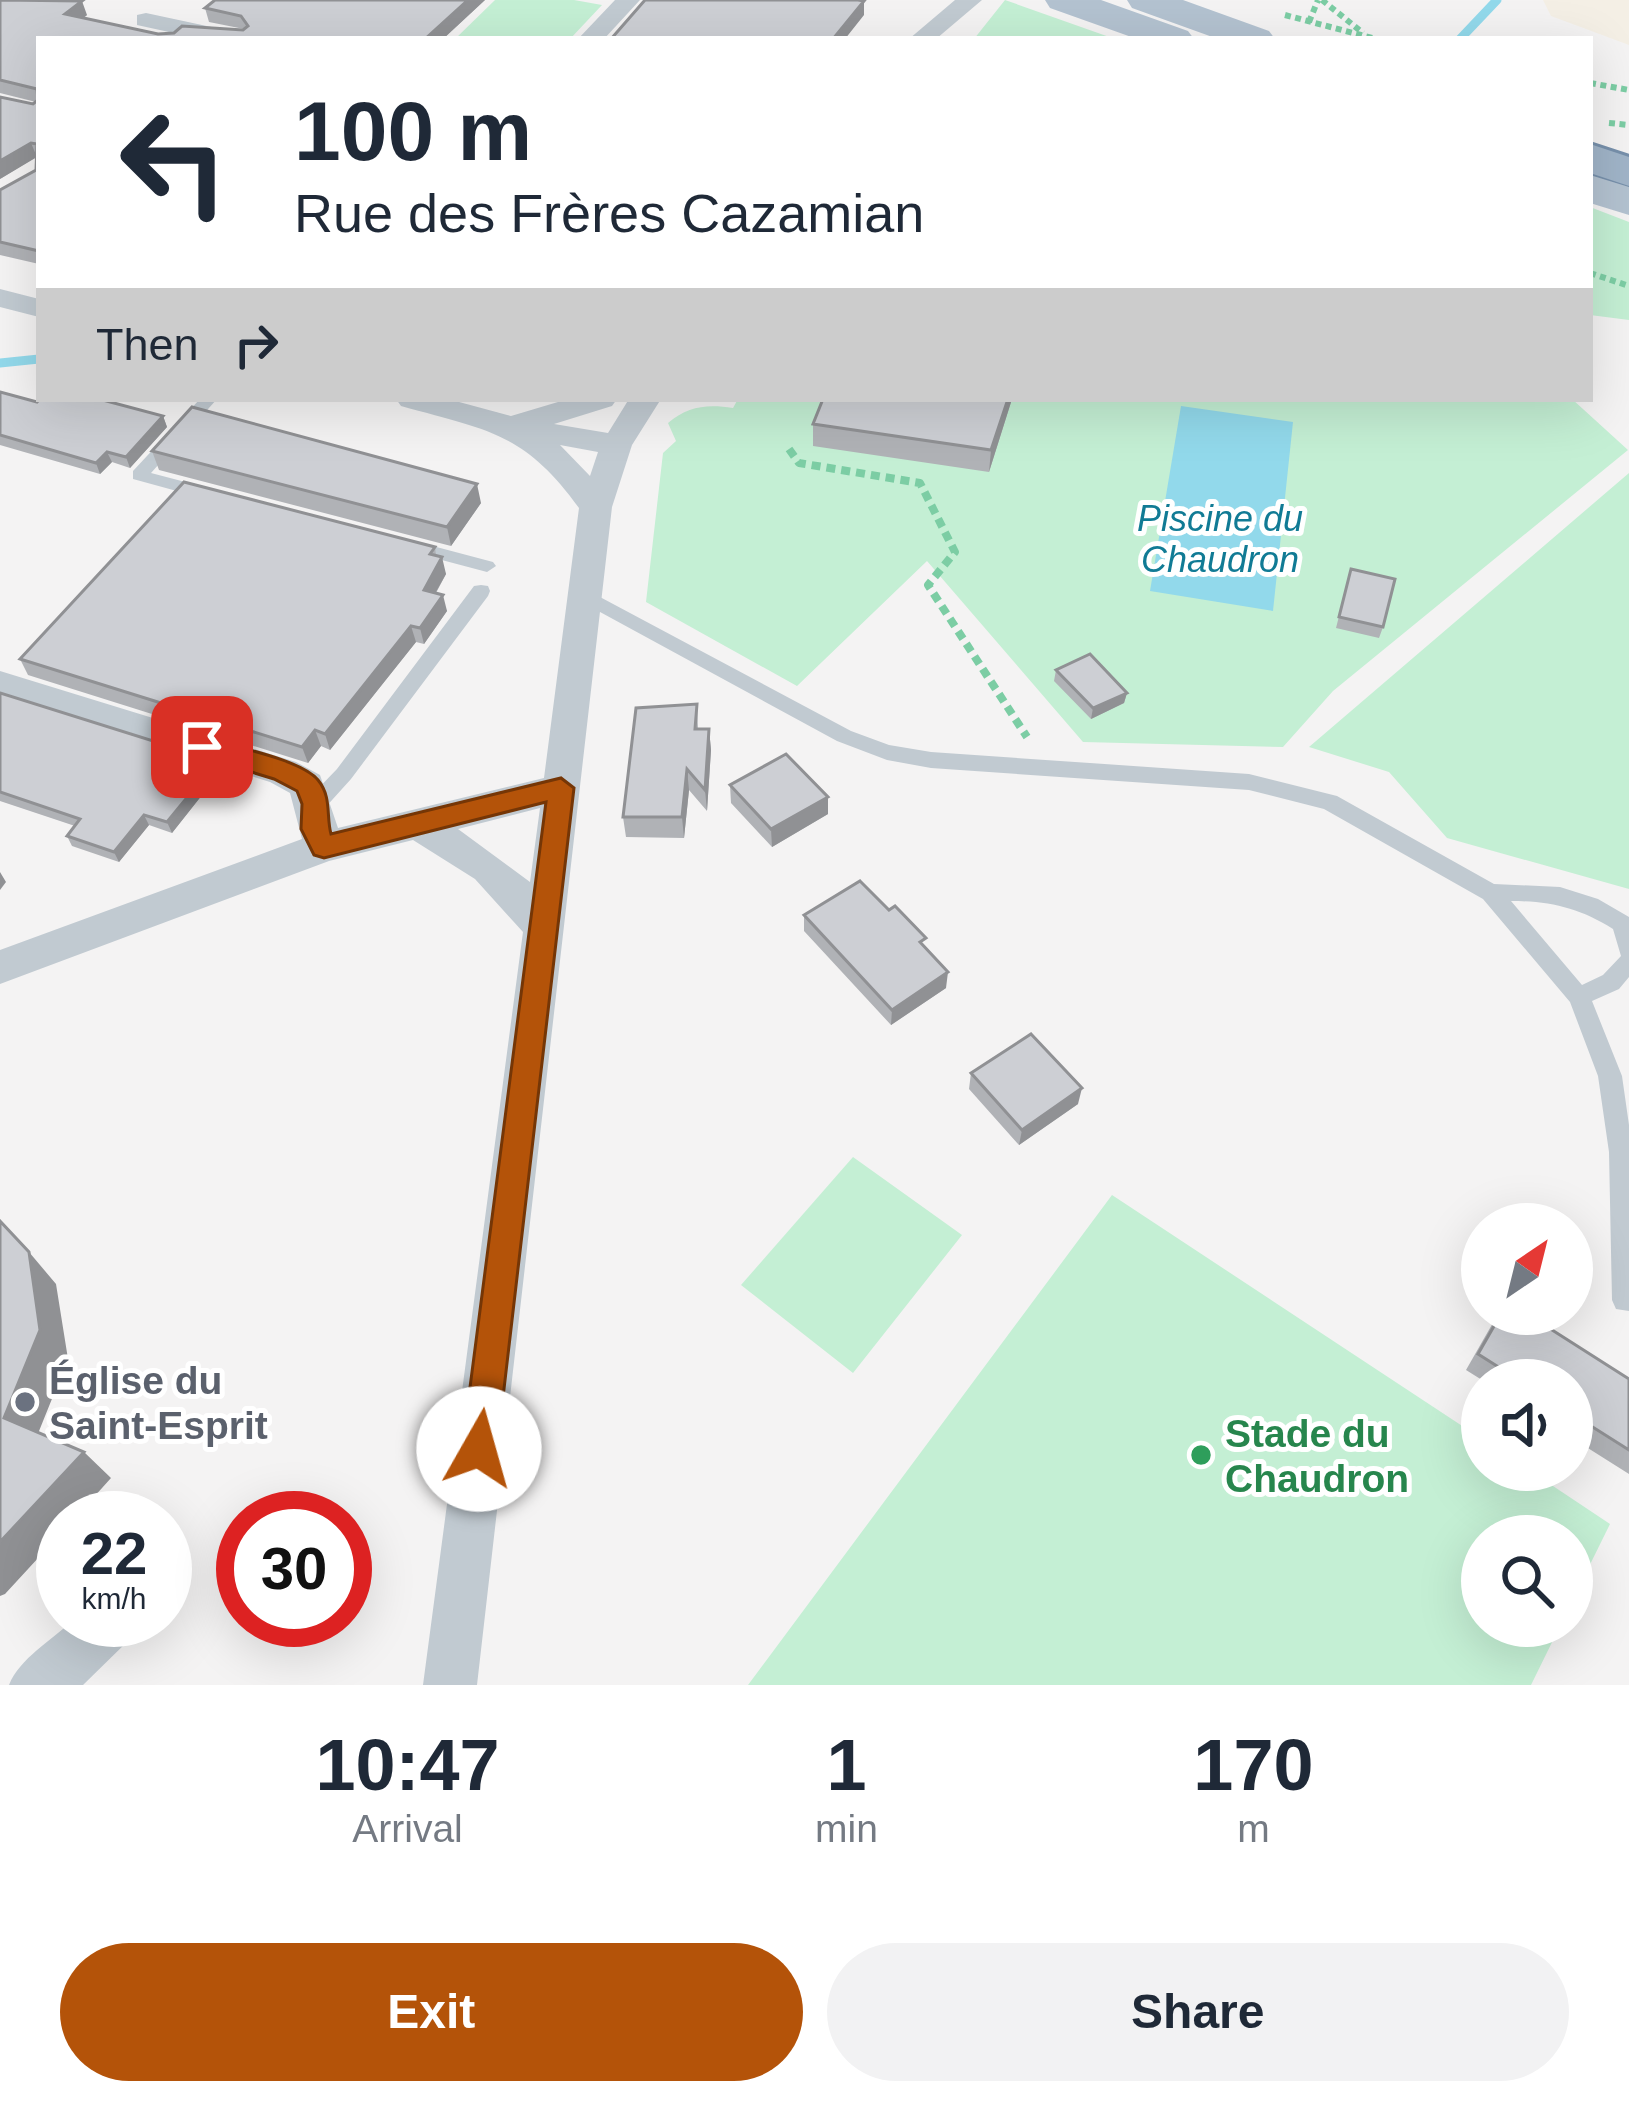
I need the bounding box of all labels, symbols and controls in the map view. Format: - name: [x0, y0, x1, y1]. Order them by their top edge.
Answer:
- icon: left: [96, 84, 252, 240]
- text: 100 m: [294, 84, 532, 178]
- text: Rue des Frères Cazamian: [294, 183, 924, 243]
- icon: right: [223, 312, 289, 378]
- text: Then: [96, 319, 199, 370]
- water label: Piscine du Chaudron: [1137, 498, 1303, 580]
- pin: [151, 696, 253, 798]
- icon: arrive: [169, 714, 235, 780]
- north arrow: [1461, 1203, 1593, 1335]
- map controls: [1461, 1203, 1593, 1647]
- place label: Église du Saint-Esprit: [49, 1359, 268, 1447]
- button: sound: [1461, 1359, 1593, 1491]
- position arrow: [416, 1386, 542, 1512]
- marker: Église du Saint-Esprit: [12, 1389, 38, 1415]
- place label: Stade du Chaudron: [1225, 1412, 1409, 1500]
- marker: Stade du Chaudron: [1188, 1442, 1214, 1468]
- speed limit sign: 30: [216, 1491, 372, 1647]
- button: search: [1461, 1515, 1593, 1647]
- text: 22: [81, 1520, 147, 1587]
- text: km/h: [81, 1582, 147, 1615]
- text: 10:47: [315, 1725, 500, 1805]
- text: 1: [826, 1725, 867, 1805]
- text: 170: [1193, 1725, 1314, 1805]
- text: Arrival: [352, 1807, 463, 1850]
- text: min: [815, 1807, 878, 1850]
- text: m: [1237, 1807, 1270, 1850]
- button: Exit: [60, 1943, 803, 2081]
- button: Share: [827, 1943, 1569, 2081]

